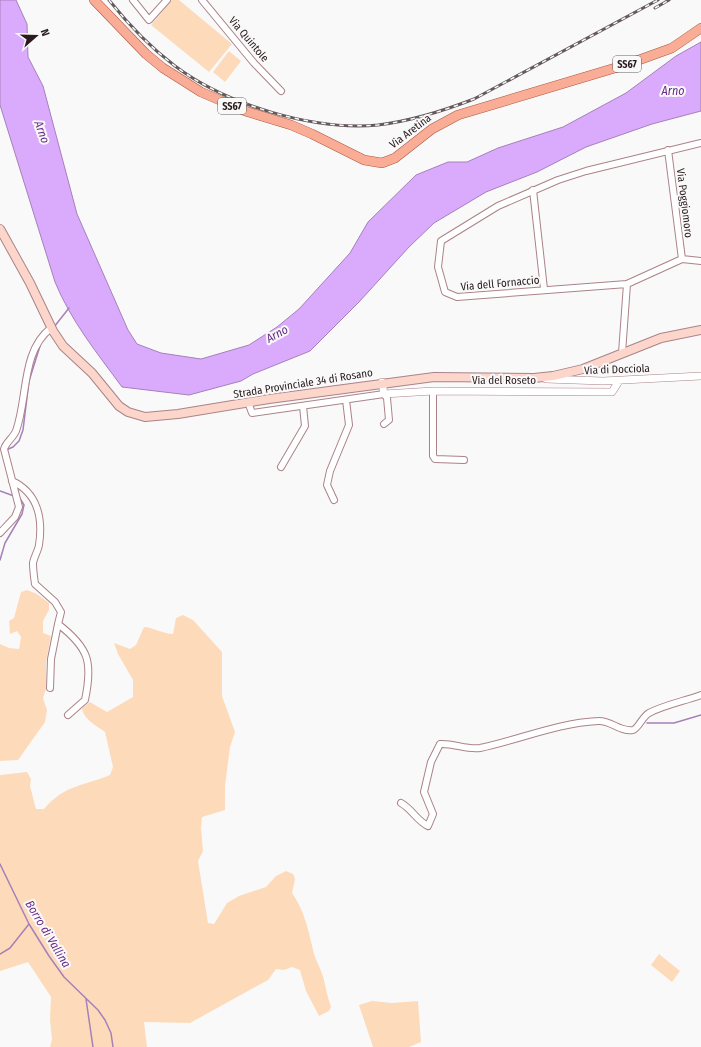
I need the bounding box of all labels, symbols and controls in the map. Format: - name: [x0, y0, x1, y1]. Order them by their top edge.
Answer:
- street label: Via Quintole: [226, 14, 271, 65]
- north arrow: [16, 16, 56, 56]
- text: N: [38, 27, 52, 38]
- road number: SS67: [613, 56, 641, 72]
- water label: Arno: [661, 84, 684, 98]
- road number: SS67: [218, 98, 246, 114]
- street label: Via Aretina: [387, 112, 434, 151]
- water label: Arno: [31, 118, 53, 145]
- street label: Via Poggiomoro: [674, 168, 695, 239]
- street label: Via dell Fornaccio: [460, 274, 540, 293]
- water label: Arno: [263, 322, 290, 346]
- street label: Via di Docciola: [584, 362, 650, 377]
- street label: Strada Provinciale 34 di Rosano: [232, 366, 374, 401]
- street label: Via del Roseto: [472, 374, 536, 387]
- water label: Borro di Vallina: [22, 898, 74, 970]

